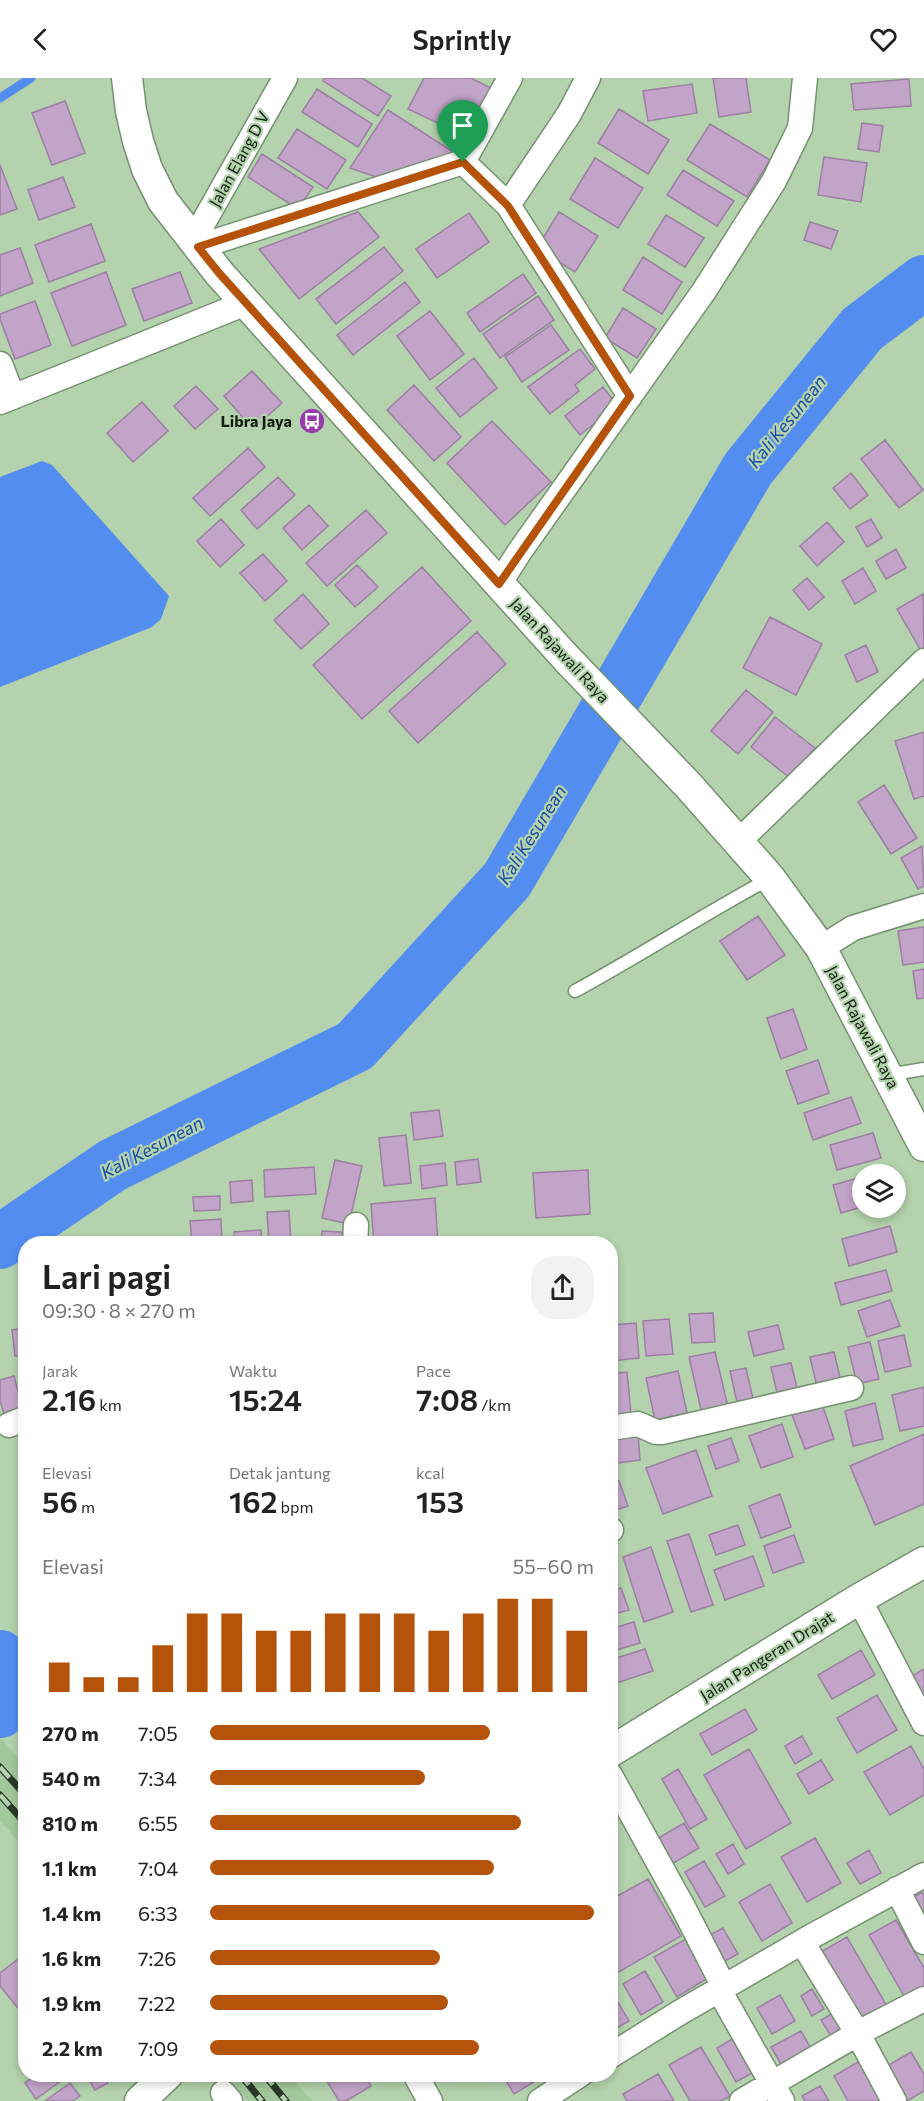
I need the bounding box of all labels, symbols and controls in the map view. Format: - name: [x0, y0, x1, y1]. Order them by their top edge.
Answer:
- icon: back: [24, 23, 57, 56]
- text: Sprintly: [412, 23, 512, 56]
- icon: heart: [867, 23, 900, 56]
- pin: [437, 100, 488, 162]
- street label: Jalan Elang D V: [204, 108, 273, 210]
- icon: arrive: [446, 109, 479, 142]
- water label: Kali Kesunean: [742, 371, 830, 472]
- bus stop icon: Libra Jaya: [297, 406, 327, 436]
- place label: Libra Jaya: [220, 411, 292, 430]
- street label: Jalan Rajawali Raya: [507, 593, 614, 706]
- water label: Kali Kesunean: [492, 781, 570, 888]
- street label: Jalan Rajawali Raya: [823, 962, 904, 1092]
- water label: Kali Kesunean: [97, 1111, 206, 1183]
- map controls: [852, 1164, 906, 1218]
- button: layers: [852, 1164, 906, 1218]
- text: Lari pagi: [42, 1255, 171, 1296]
- button: share: [531, 1256, 594, 1319]
- text: 09:30 · 8 × 270 m: [42, 1298, 196, 1322]
- text: Jarak: [42, 1361, 78, 1380]
- text: Waktu: [229, 1361, 277, 1380]
- text: Pace: [416, 1361, 451, 1380]
- text: 2.16: [42, 1380, 96, 1417]
- text: 15:24: [229, 1380, 302, 1417]
- text: 7:08: [416, 1380, 478, 1417]
- text: km: [96, 1395, 122, 1414]
- text: /km: [478, 1395, 511, 1414]
- text: Elevasi: [42, 1463, 92, 1482]
- text: Detak jantung: [229, 1463, 331, 1482]
- text: kcal: [416, 1463, 445, 1482]
- text: 56: [42, 1482, 78, 1519]
- text: 162: [229, 1482, 278, 1519]
- text: 153: [416, 1482, 464, 1519]
- text: m: [78, 1497, 95, 1516]
- text: bpm: [278, 1497, 313, 1516]
- text: Elevasi: [42, 1554, 104, 1578]
- text: 55–60 m: [513, 1554, 594, 1578]
- street label: Jalan Pangeran Drajat: [696, 1606, 838, 1705]
- text: 270 m: [42, 1721, 99, 1745]
- text: 7:05: [138, 1721, 178, 1745]
- text: 540 m: [42, 1766, 101, 1790]
- text: 7:34: [138, 1766, 177, 1790]
- text: 810 m: [42, 1811, 98, 1835]
- text: 6:55: [138, 1811, 178, 1835]
- text: 1.1 km: [42, 1856, 97, 1880]
- text: 7:04: [138, 1856, 178, 1880]
- text: 1.4 km: [42, 1901, 101, 1925]
- text: 6:33: [138, 1901, 178, 1925]
- text: 1.6 km: [42, 1946, 101, 1970]
- text: 7:26: [138, 1946, 176, 1970]
- text: 1.9 km: [42, 1991, 101, 2015]
- text: 7:22: [138, 1991, 175, 2015]
- text: 2.2 km: [42, 2036, 103, 2060]
- text: 7:09: [138, 2036, 178, 2060]

